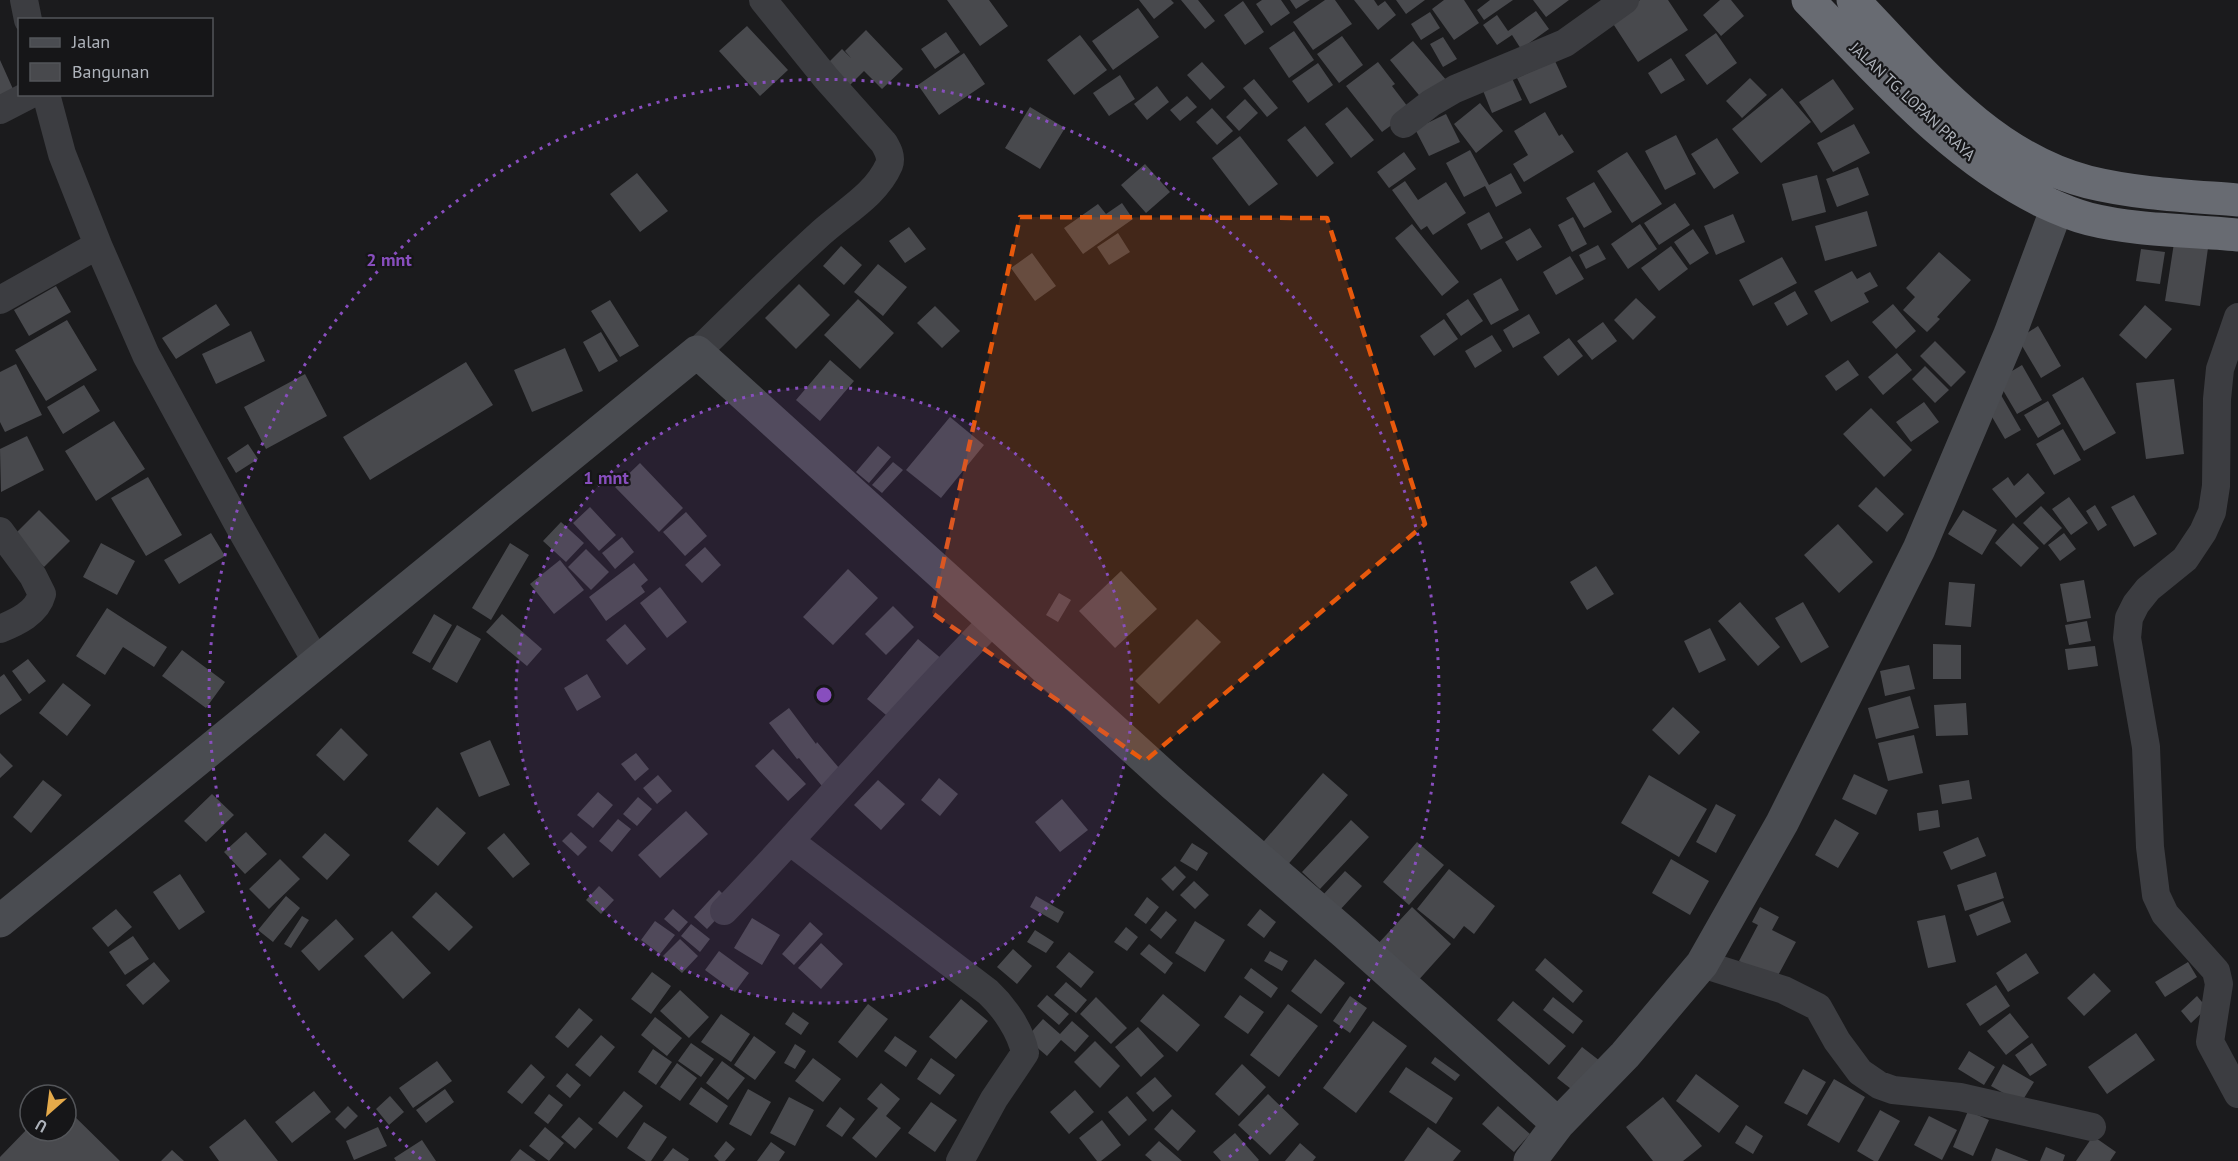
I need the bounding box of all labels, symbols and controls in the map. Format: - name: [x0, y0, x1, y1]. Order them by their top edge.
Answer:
- legend: [18, 18, 213, 96]
- text: Jalan: [71, 30, 110, 53]
- street label: JALAN TG. LOPAN PRAYA: [1845, 37, 1980, 165]
- text: Bangunan: [72, 60, 149, 83]
- text: 2 mnt: [366, 248, 412, 271]
- text: 1 mnt: [583, 466, 629, 489]
- centre of rings: [814, 685, 834, 705]
- north arrow: [18, 1083, 78, 1143]
- text: U: [32, 1115, 50, 1137]

